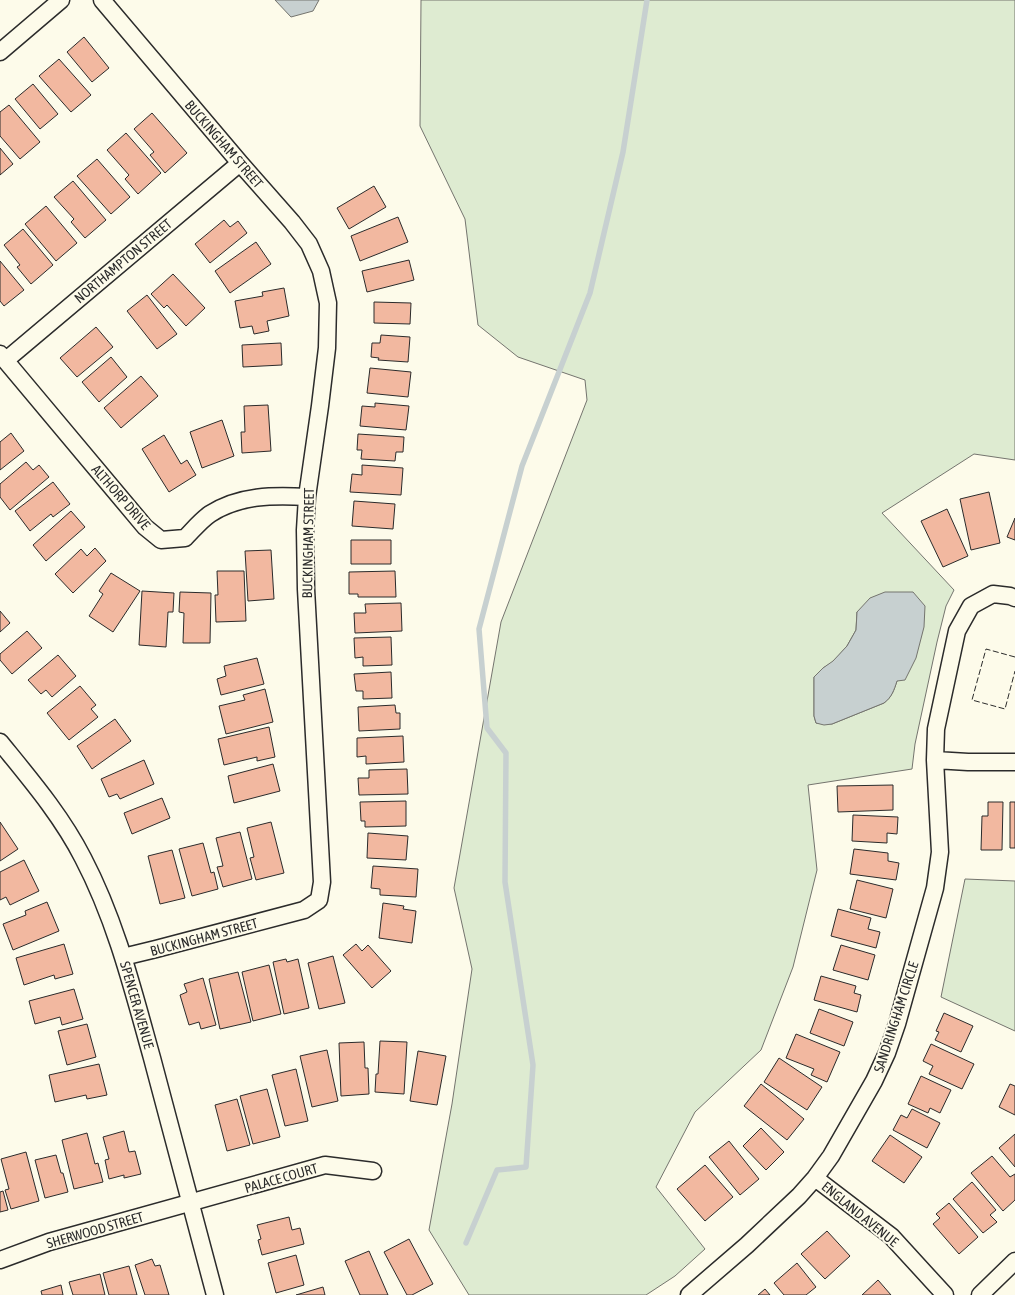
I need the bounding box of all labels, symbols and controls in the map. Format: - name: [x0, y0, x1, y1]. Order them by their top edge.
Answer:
- street label: BUCKINGHAM STREET: [182, 97, 266, 191]
- street label: NORTHAMPTON STREET: [71, 216, 175, 306]
- street label: ALTHORP DRIVE: [89, 461, 153, 533]
- street label: BUCKINGHAM STREET: [299, 488, 317, 598]
- street label: BUCKINGHAM STREET: [148, 915, 260, 959]
- street label: SANDRINGHAM CIRCLE: [870, 959, 922, 1075]
- street label: SPENCER AVENUE: [117, 960, 157, 1051]
- street label: PALACE COURT: [243, 1160, 319, 1196]
- street label: ENGLAND AVENUE: [819, 1178, 902, 1250]
- street label: SHERWOOD STREET: [45, 1209, 145, 1251]

